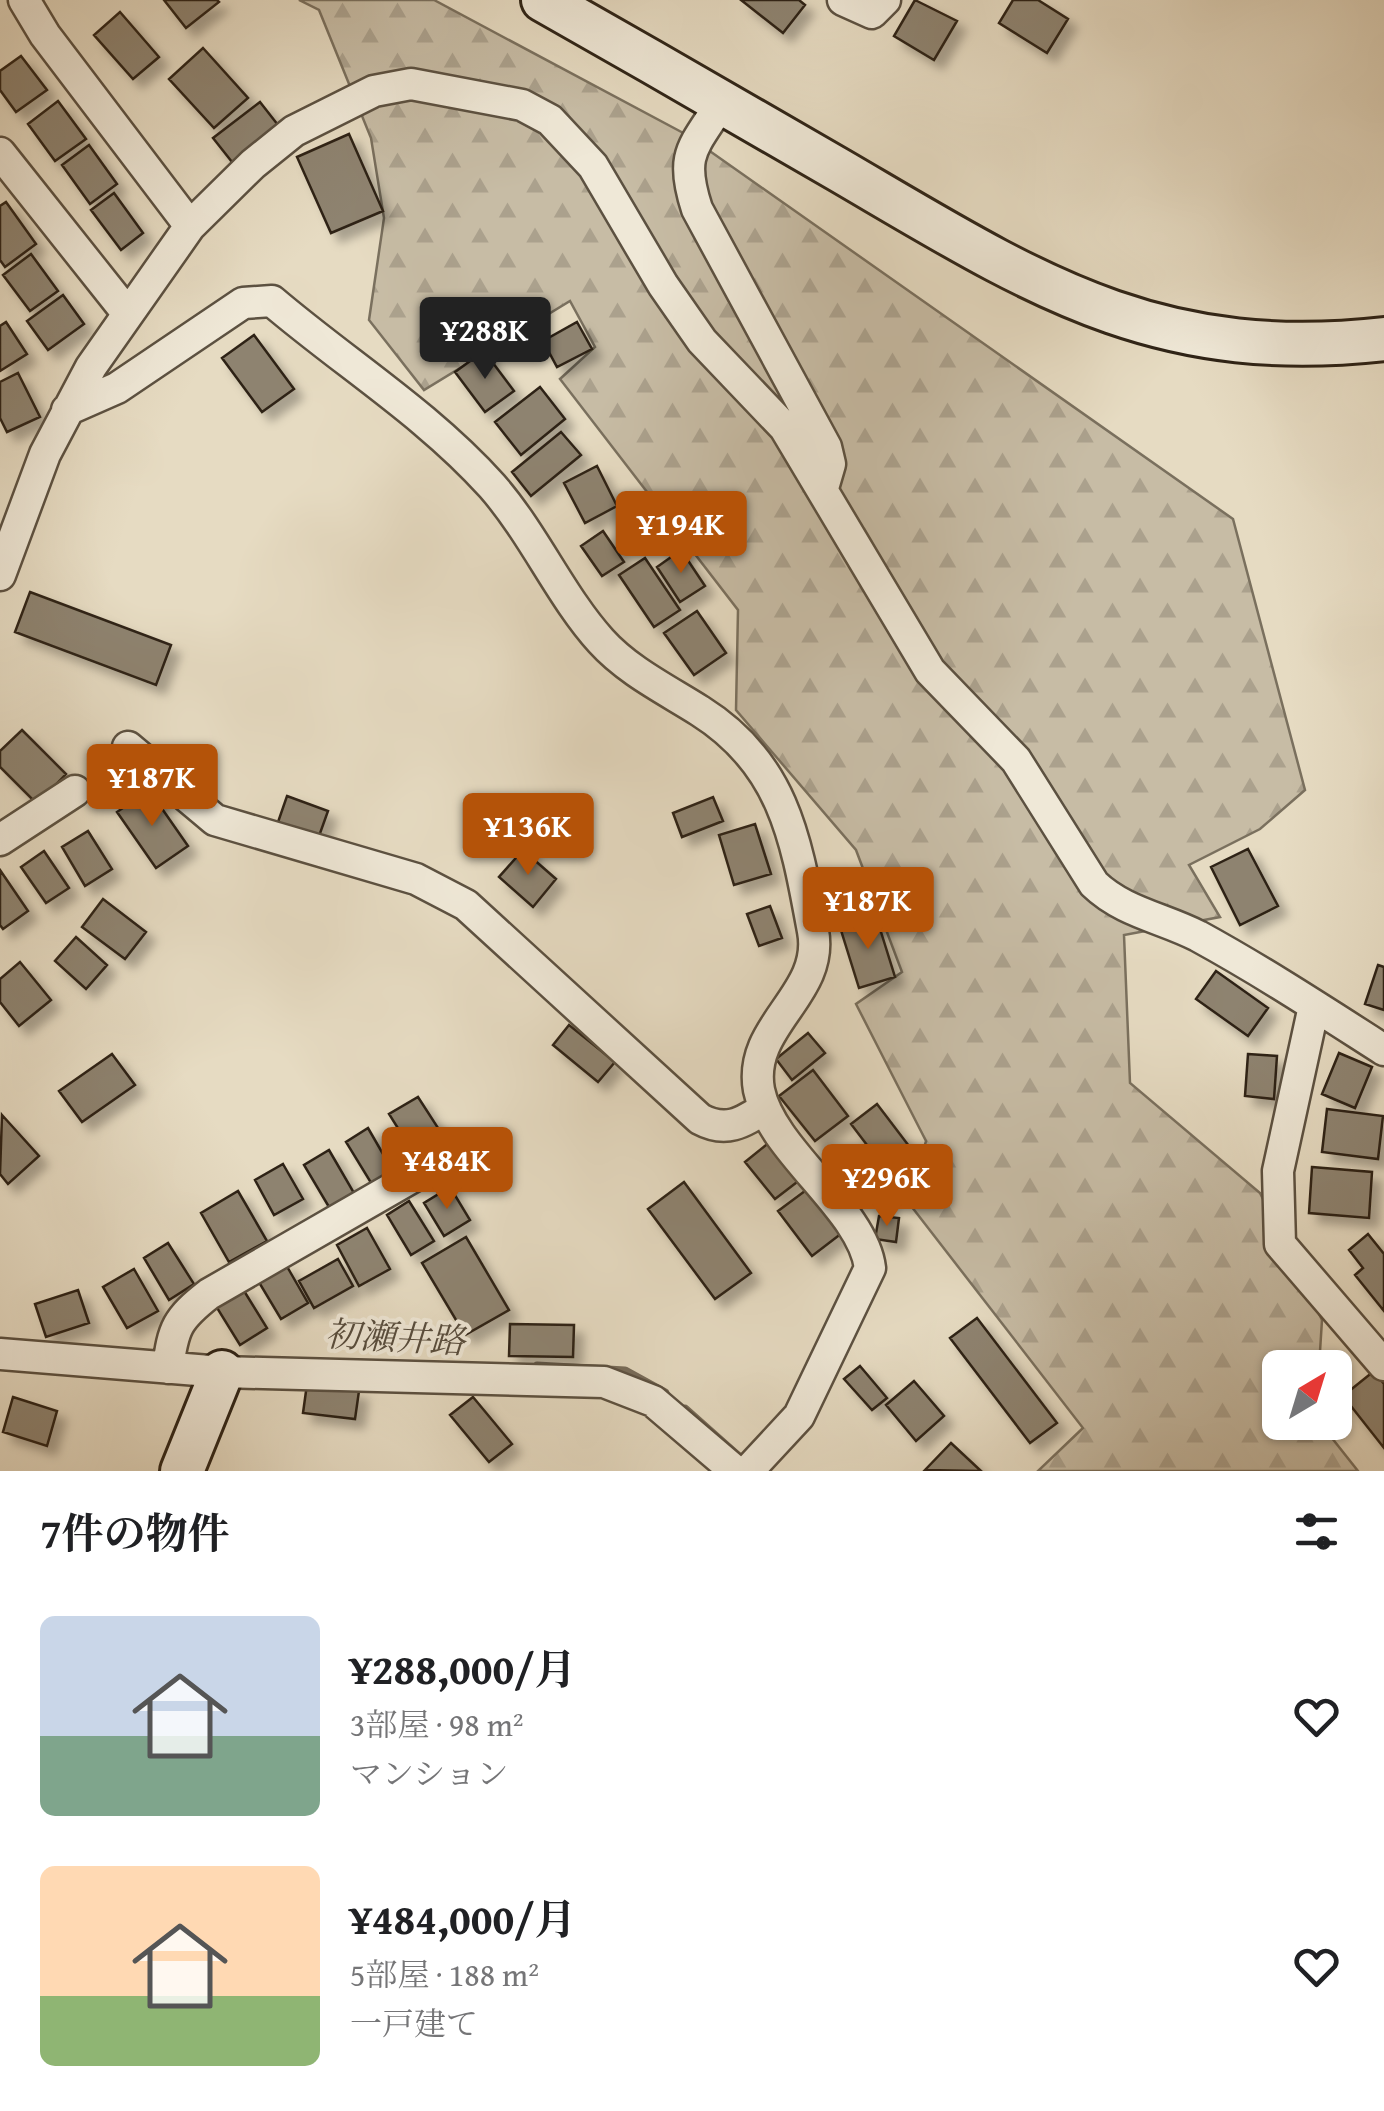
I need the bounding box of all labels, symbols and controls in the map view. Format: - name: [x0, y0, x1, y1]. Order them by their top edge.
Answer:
- pin: ¥288K: [415, 297, 555, 382]
- text: ¥288K: [442, 306, 528, 353]
- pin: ¥194K: [611, 491, 751, 576]
- text: ¥194K: [638, 500, 724, 547]
- pin: ¥187K: [82, 744, 222, 829]
- text: ¥187K: [109, 753, 195, 800]
- pin: ¥136K: [458, 793, 598, 878]
- text: ¥136K: [485, 802, 571, 849]
- pin: ¥187K: [798, 867, 938, 952]
- text: ¥187K: [825, 876, 911, 923]
- pin: ¥484K: [377, 1127, 517, 1212]
- text: ¥484K: [404, 1136, 490, 1183]
- pin: ¥296K: [817, 1144, 957, 1229]
- text: ¥296K: [844, 1153, 930, 1200]
- water label: 初瀬井路: [324, 1308, 468, 1366]
- north arrow: [1262, 1350, 1352, 1440]
- map controls: [1262, 1350, 1352, 1440]
- text: 7件の物件: [40, 1502, 230, 1563]
- icon: filters: [1289, 1504, 1344, 1559]
- text: ¥288,000/月: [350, 1638, 576, 1699]
- icon: home: [120, 1656, 240, 1776]
- icon: heart: [1289, 1689, 1344, 1744]
- text: 3部屋 · 98 m²: [350, 1701, 524, 1748]
- text: マンション: [350, 1750, 509, 1797]
- text: ¥484,000/月: [350, 1888, 576, 1949]
- icon: home: [120, 1906, 240, 2026]
- icon: heart: [1289, 1939, 1344, 1994]
- text: 5部屋 · 188 m²: [350, 1951, 539, 1998]
- text: 一戸建て: [350, 2000, 478, 2047]

